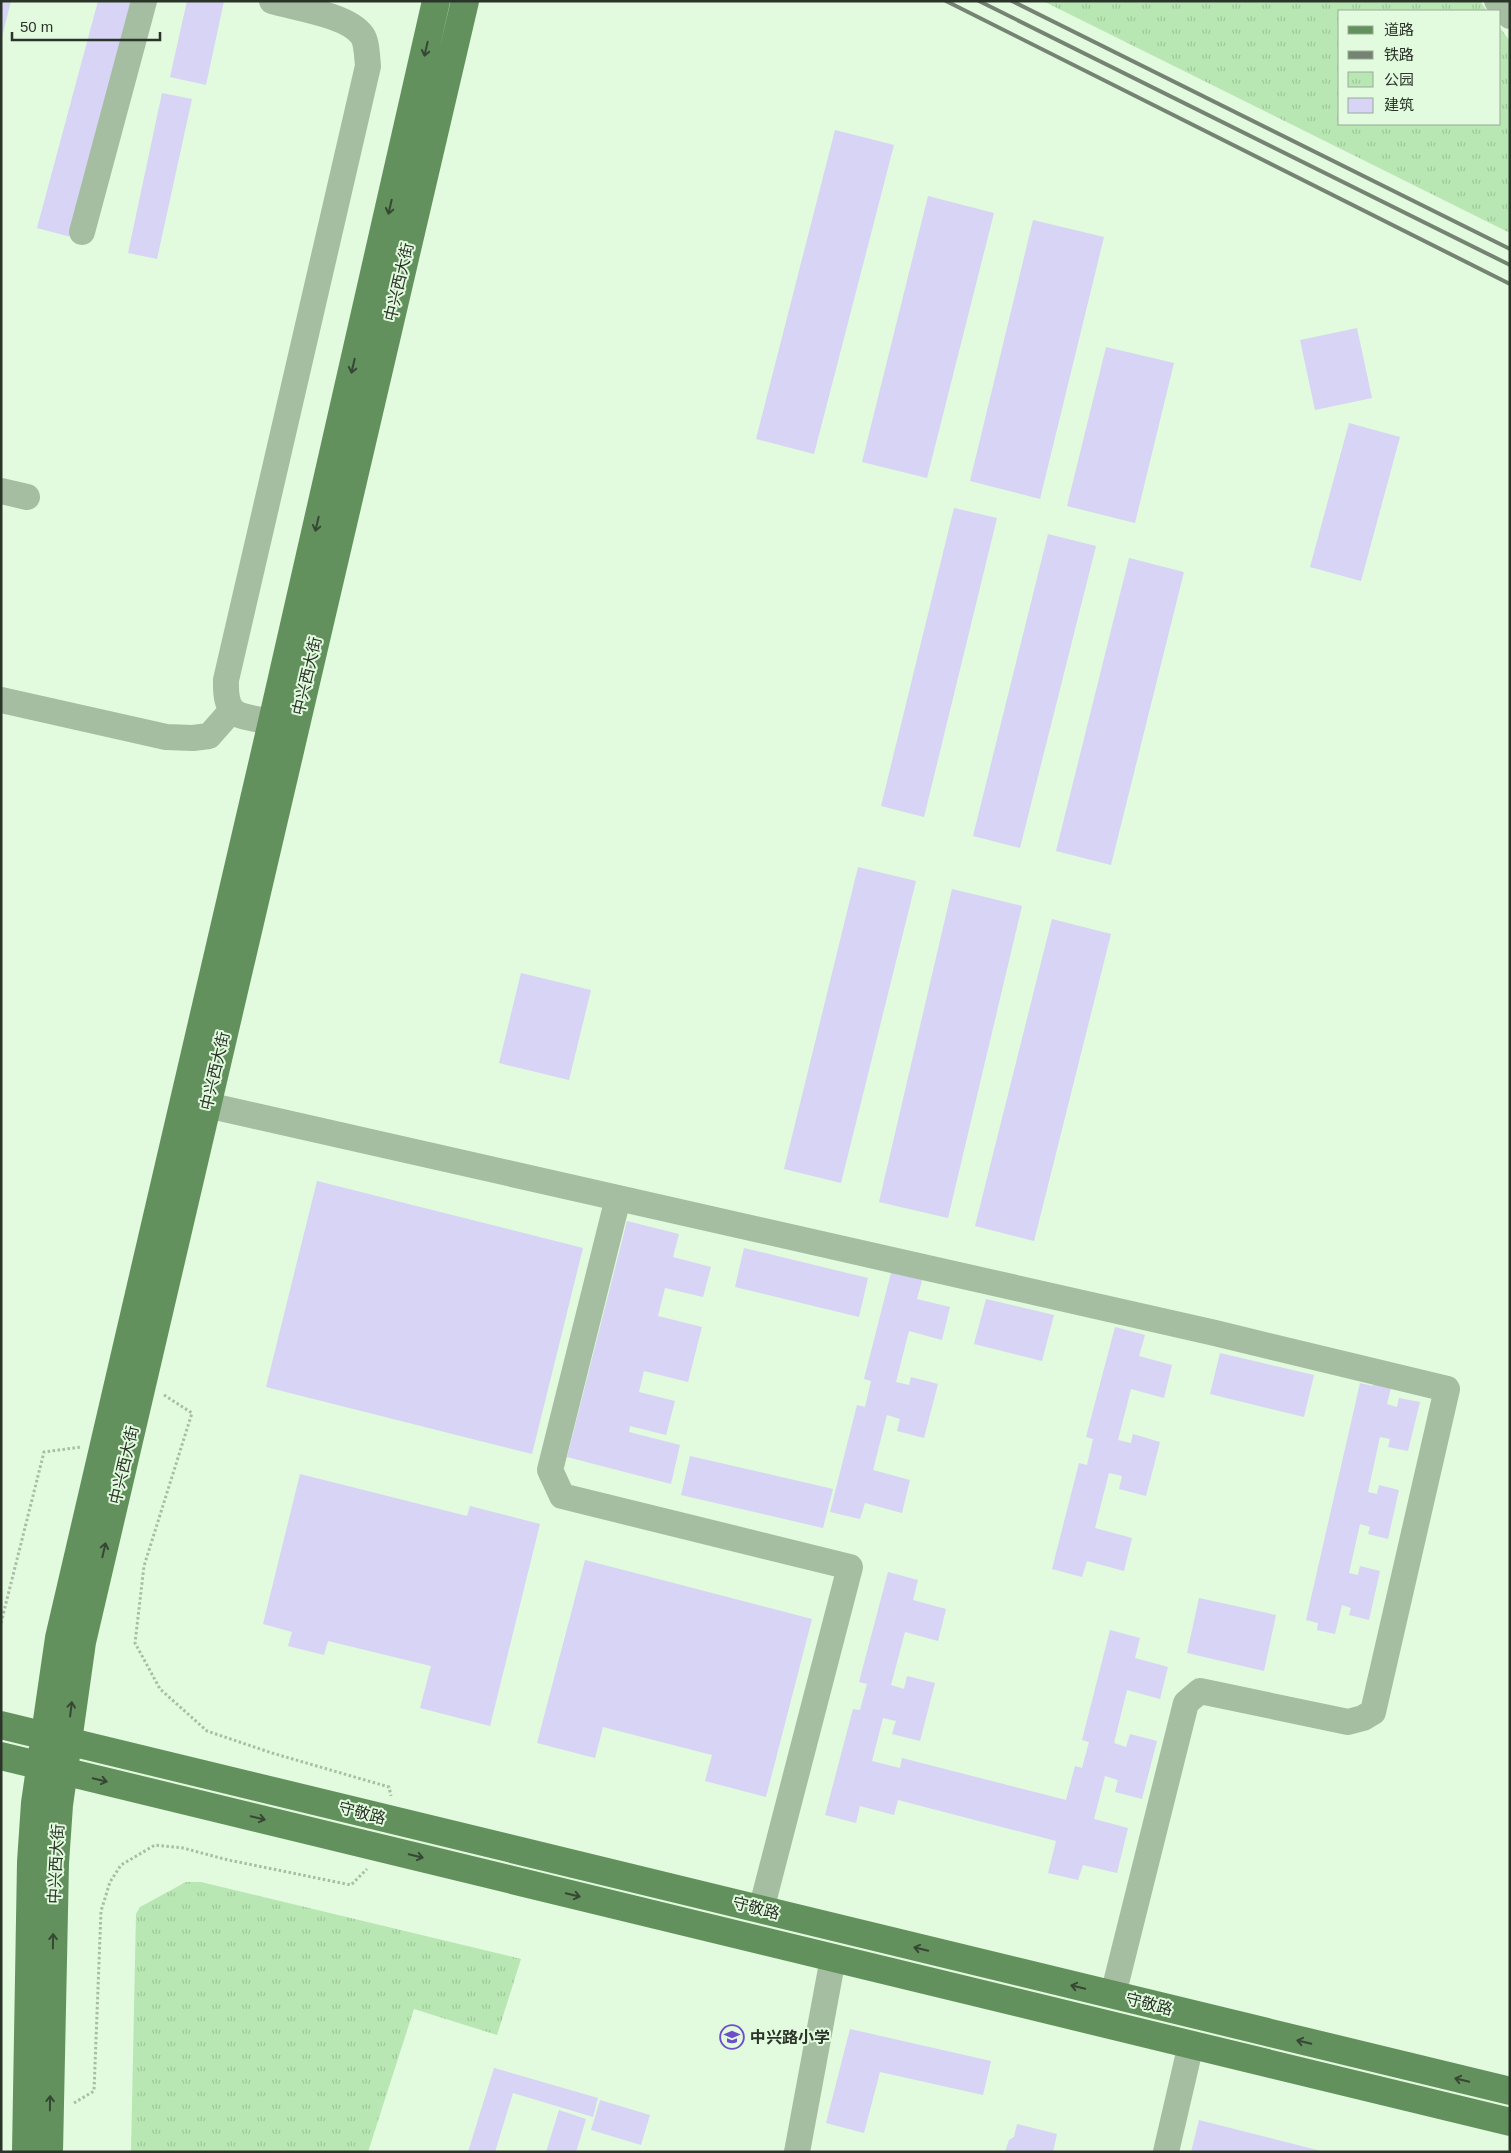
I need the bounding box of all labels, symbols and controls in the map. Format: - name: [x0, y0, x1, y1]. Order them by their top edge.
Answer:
- scale bar: [12, 10, 160, 42]
- legend: [1338, 10, 1501, 125]
- text: 50 m: [20, 18, 53, 35]
- text: 道路: [1384, 21, 1414, 38]
- one-way arrow: [421, 40, 430, 56]
- text: 铁路: [1384, 46, 1414, 63]
- text: 公园: [1384, 71, 1414, 88]
- text: 建筑: [1384, 96, 1414, 113]
- one-way arrow: [384, 199, 394, 215]
- street label: 中兴西大街: [382, 241, 416, 323]
- one-way arrow: [348, 357, 358, 373]
- one-way arrow: [312, 516, 321, 532]
- street label: 中兴西大街: [290, 635, 324, 717]
- street label: 中兴西大街: [198, 1030, 232, 1112]
- street label: 中兴西大街: [107, 1424, 141, 1506]
- one-way arrow: [100, 1542, 109, 1558]
- one-way arrow: [66, 1701, 76, 1717]
- one-way arrow: [91, 1776, 107, 1785]
- street label: 守敬路: [337, 1799, 387, 1827]
- one-way arrow: [249, 1814, 265, 1823]
- street label: 中兴西大街: [45, 1824, 67, 1904]
- one-way arrow: [407, 1852, 423, 1861]
- one-way arrow: [565, 1891, 581, 1900]
- street label: 守敬路: [731, 1894, 781, 1922]
- one-way arrow: [49, 1933, 58, 1949]
- one-way arrow: [913, 1943, 929, 1953]
- one-way arrow: [1071, 1982, 1087, 1991]
- street label: 守敬路: [1124, 1990, 1174, 2018]
- school or university icon: 中兴路小学: [719, 2024, 745, 2050]
- place label: 中兴路小学: [750, 2029, 830, 2046]
- one-way arrow: [1297, 2037, 1313, 2046]
- one-way arrow: [1455, 2075, 1471, 2084]
- one-way arrow: [45, 2095, 55, 2112]

